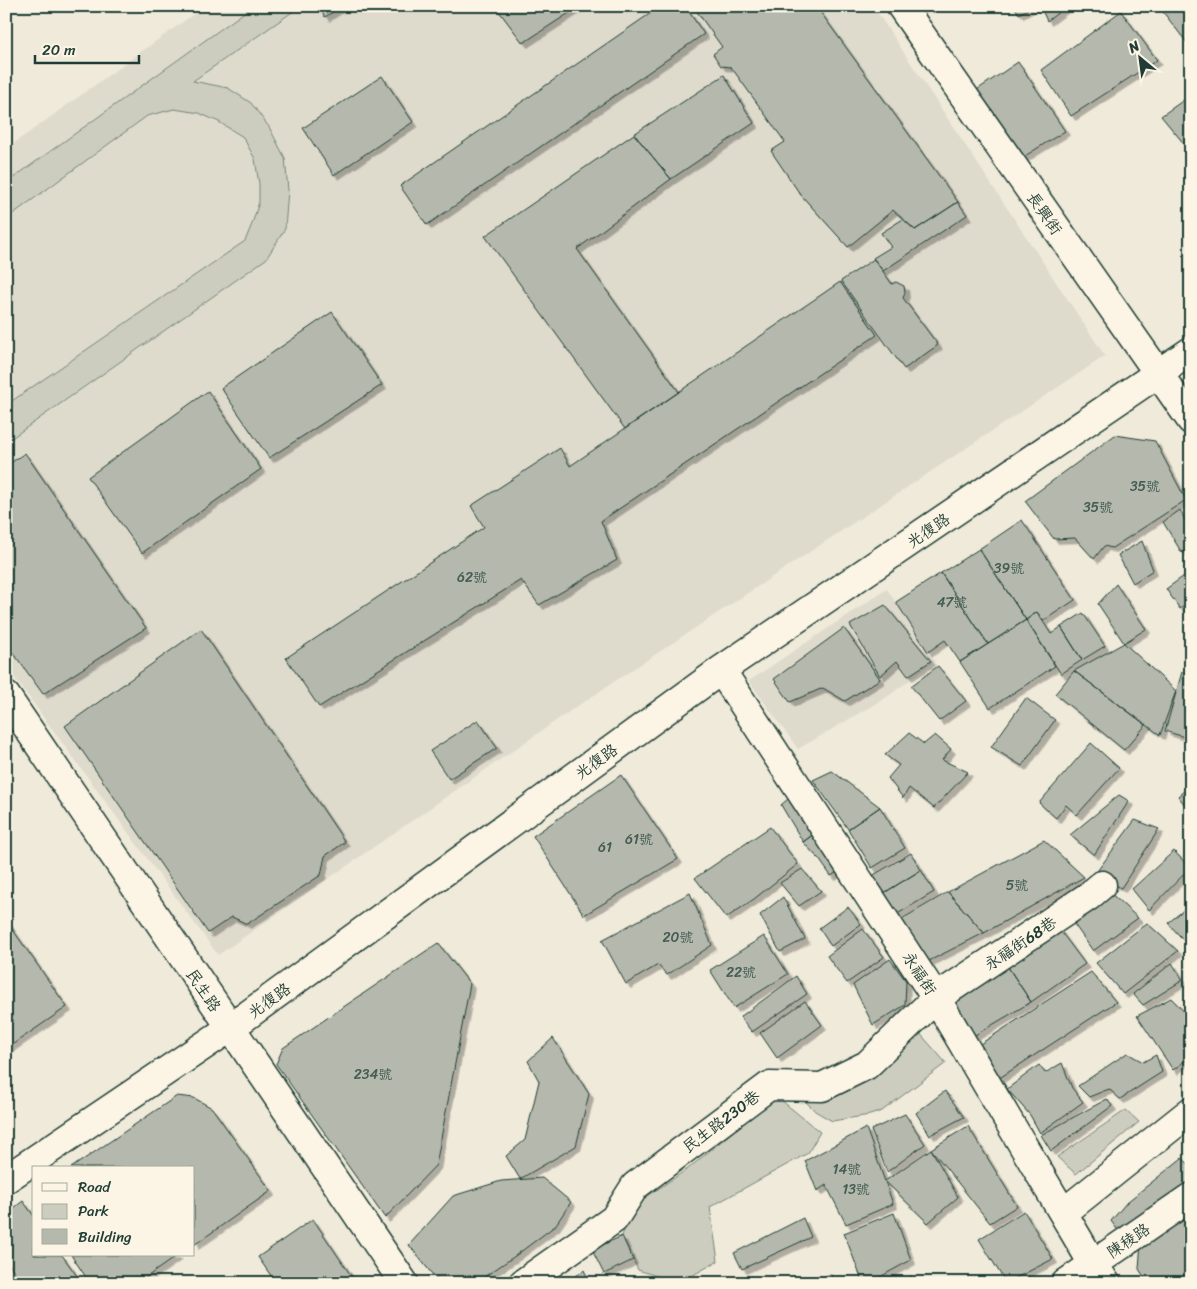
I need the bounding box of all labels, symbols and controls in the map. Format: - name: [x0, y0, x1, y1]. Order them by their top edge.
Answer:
- scale bar: [35, 32, 139, 64]
- north arrow: [1114, 32, 1164, 82]
- text: N: [1123, 34, 1145, 61]
- text: 20 m: [42, 37, 76, 63]
- street label: 長興街: [1019, 185, 1070, 241]
- house number: 35號: [1130, 474, 1160, 499]
- house number: 35號: [1083, 495, 1113, 520]
- street label: 光復路: [900, 505, 956, 556]
- house number: 39號: [994, 556, 1024, 581]
- house number: 62號: [457, 565, 487, 590]
- house number: 47號: [937, 590, 967, 615]
- street label: 光復路: [568, 736, 624, 787]
- house number: 61號: [625, 827, 653, 852]
- house number: 61: [598, 835, 612, 860]
- house number: 5號: [1006, 873, 1028, 898]
- street label: 永福街68巷: [978, 908, 1063, 979]
- house number: 20號: [663, 925, 693, 950]
- street label: 永福街: [894, 945, 945, 1001]
- house number: 22號: [726, 960, 756, 985]
- street label: 民生路: [178, 962, 229, 1018]
- street label: 光復路: [241, 975, 297, 1026]
- house number: 234號: [354, 1062, 392, 1087]
- street label: 民生路230巷: [676, 1082, 767, 1161]
- house number: 14號: [833, 1157, 861, 1182]
- legend: [32, 1166, 195, 1256]
- text: Road: [78, 1174, 111, 1200]
- house number: 13號: [842, 1177, 870, 1202]
- text: Park: [78, 1198, 109, 1224]
- street label: 陳稜路: [1100, 1215, 1156, 1266]
- text: Building: [78, 1224, 132, 1250]

